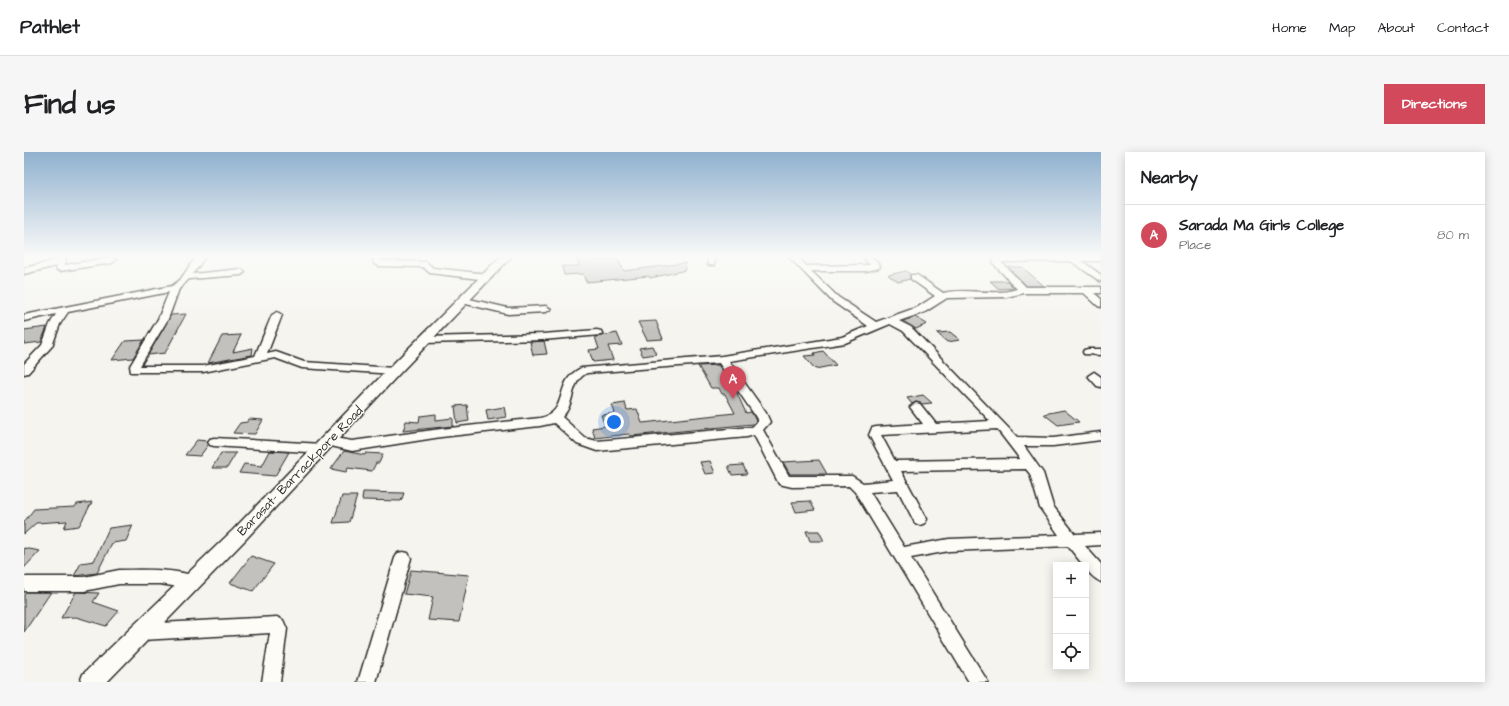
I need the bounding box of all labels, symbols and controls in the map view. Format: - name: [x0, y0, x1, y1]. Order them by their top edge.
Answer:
- text: Pathlet: [20, 14, 80, 41]
- text: Home: [1272, 18, 1307, 38]
- text: Map: [1329, 18, 1355, 38]
- text: About: [1377, 18, 1415, 38]
- text: Contact: [1437, 18, 1489, 38]
- button: Directions: [1384, 84, 1485, 124]
- text: Find us: [24, 85, 115, 124]
- text: Nearby: [1141, 166, 1198, 190]
- text: Sarada Ma Girls College: [1179, 215, 1344, 236]
- text: A: [1150, 226, 1158, 244]
- text: 80 m: [1437, 226, 1469, 244]
- text: Place: [1179, 236, 1211, 254]
- pin: A: [720, 366, 746, 399]
- street label: Barasat- Barrackpore Road: [233, 402, 367, 540]
- your location: [604, 412, 624, 432]
- map controls: [1053, 562, 1089, 670]
- button: +: [1053, 562, 1089, 598]
- button: −: [1053, 598, 1089, 634]
- button: locate: [1053, 634, 1089, 670]

